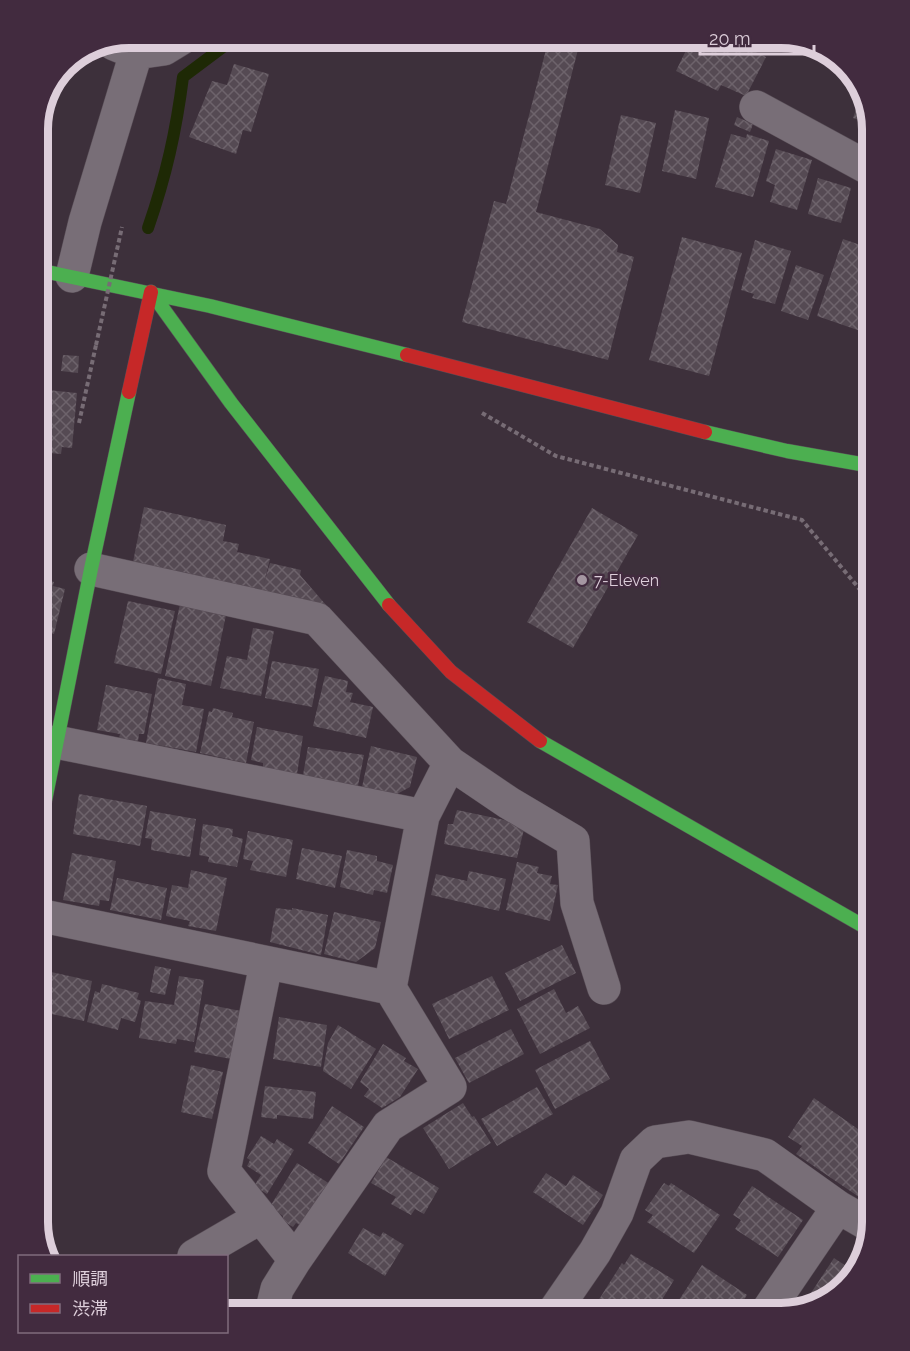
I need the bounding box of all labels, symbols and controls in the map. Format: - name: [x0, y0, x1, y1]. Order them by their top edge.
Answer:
- scale bar: [700, 18, 814, 56]
- text: 20 m: [709, 28, 751, 49]
- place label: 7-Eleven: [594, 571, 659, 590]
- marker: 7-Eleven: [575, 573, 589, 587]
- legend: [18, 1255, 228, 1333]
- text: 順調: [72, 1268, 108, 1289]
- text: 渋滞: [72, 1298, 108, 1319]

